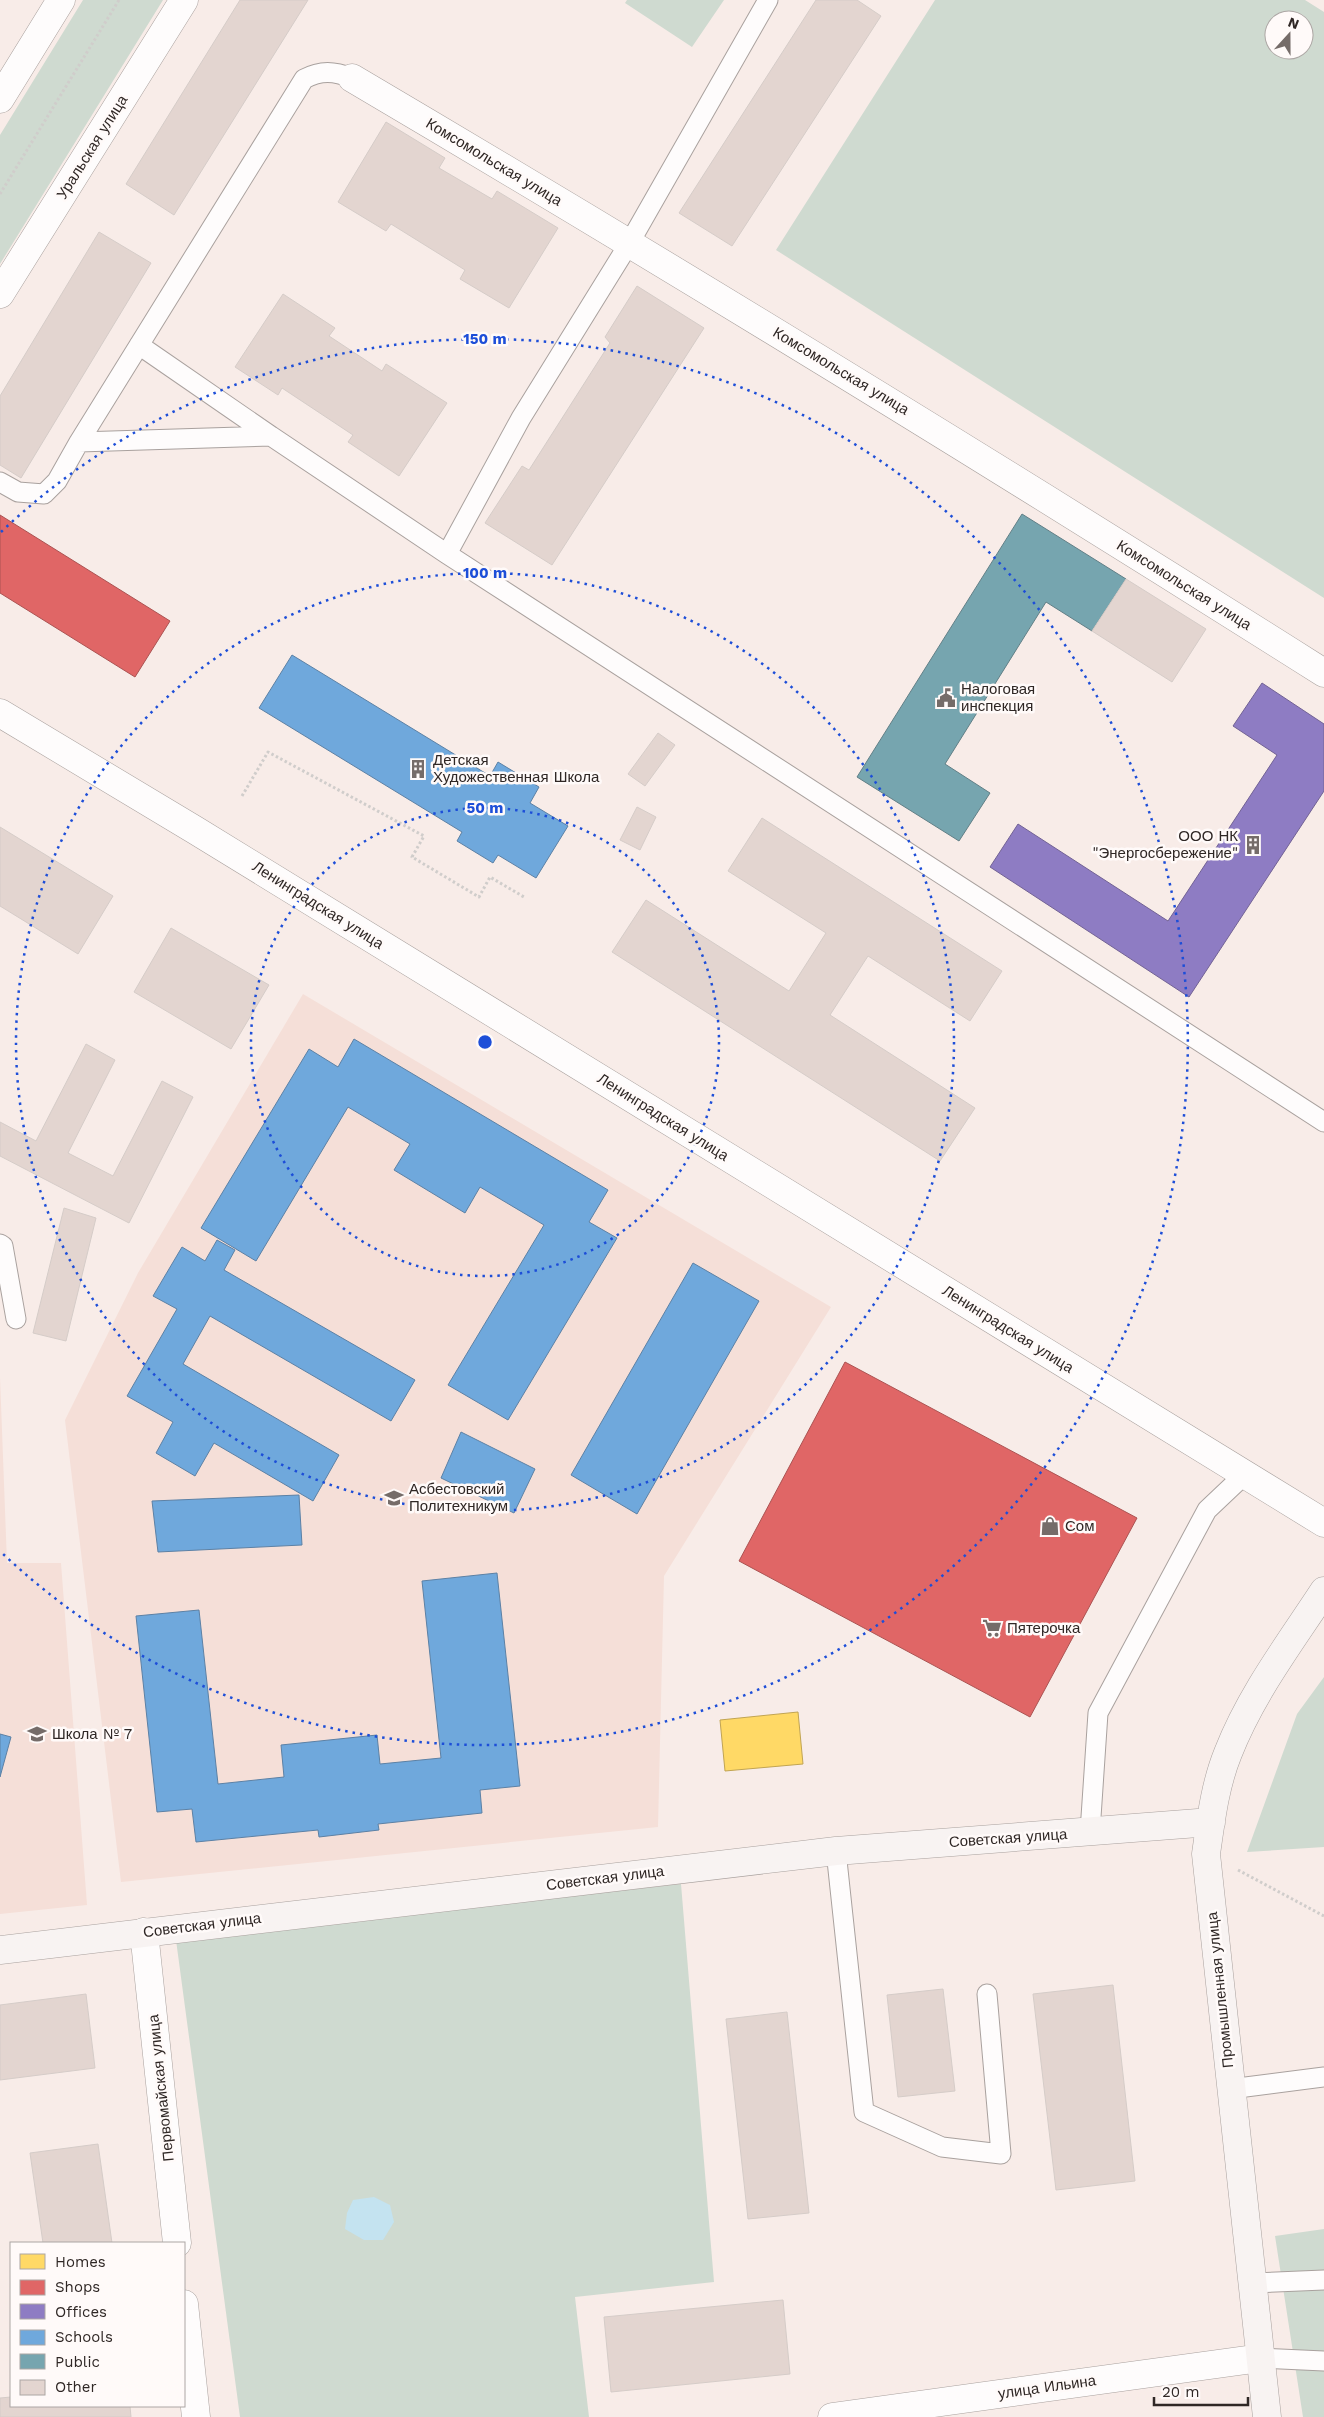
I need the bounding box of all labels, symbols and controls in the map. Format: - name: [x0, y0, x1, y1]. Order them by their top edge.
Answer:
- north arrow: [1264, 10, 1314, 60]
- text: N: [1286, 14, 1301, 32]
- street label: Уральская улица: [53, 91, 132, 202]
- street label: Комсомольская улица: [423, 114, 566, 210]
- street label: Комсомольская улица: [770, 323, 913, 419]
- text: 150 m: [463, 330, 507, 348]
- street label: Комсомольская улица: [1113, 536, 1255, 634]
- text: 100 m: [463, 564, 507, 582]
- place label: Налоговая инспекция: [961, 680, 1035, 715]
- public building icon: Налоговая инспекция: [935, 687, 957, 709]
- place label: Детская Художественная Школа: [433, 751, 600, 786]
- building icon: Детская Художественная Школа: [407, 758, 429, 780]
- text: 50 m: [467, 799, 503, 817]
- place label: ООО НК "Энергосбережение": [1093, 827, 1238, 862]
- building icon: ООО НК "Энергосбережение": [1242, 834, 1264, 856]
- street label: Ленинградская улица: [249, 857, 387, 953]
- centre of rings: [476, 1033, 494, 1051]
- street label: Ленинградская улица: [594, 1069, 732, 1165]
- street label: Ленинградская улица: [939, 1281, 1077, 1377]
- place label: Асбестовский Политехникум: [409, 1480, 508, 1515]
- school or university icon: Асбестовский Политехникум: [383, 1487, 405, 1509]
- shop icon: Сом: [1039, 1515, 1061, 1537]
- place label: Сом: [1065, 1517, 1095, 1535]
- supermarket icon: Пятерочка: [981, 1617, 1003, 1639]
- place label: Пятерочка: [1007, 1619, 1081, 1637]
- school or university icon: Школа № 7: [26, 1723, 48, 1745]
- place label: Школа № 7: [52, 1725, 132, 1743]
- street label: Советская улица: [948, 1825, 1069, 1851]
- street label: Советская улица: [545, 1862, 666, 1894]
- street label: Советская улица: [142, 1909, 263, 1941]
- street label: Промышленная улица: [1203, 1910, 1237, 2069]
- street label: Первомайская улица: [144, 2013, 178, 2162]
- legend: [10, 2242, 185, 2407]
- text: Homes: [55, 2253, 106, 2271]
- text: Shops: [55, 2278, 100, 2296]
- text: Offices: [55, 2303, 107, 2321]
- text: Schools: [55, 2328, 113, 2346]
- text: Public: [55, 2353, 100, 2371]
- street label: улица Ильина: [997, 2371, 1098, 2403]
- scale bar: [1154, 2374, 1248, 2406]
- text: Other: [55, 2378, 97, 2396]
- text: 20 m: [1162, 2383, 1200, 2401]

